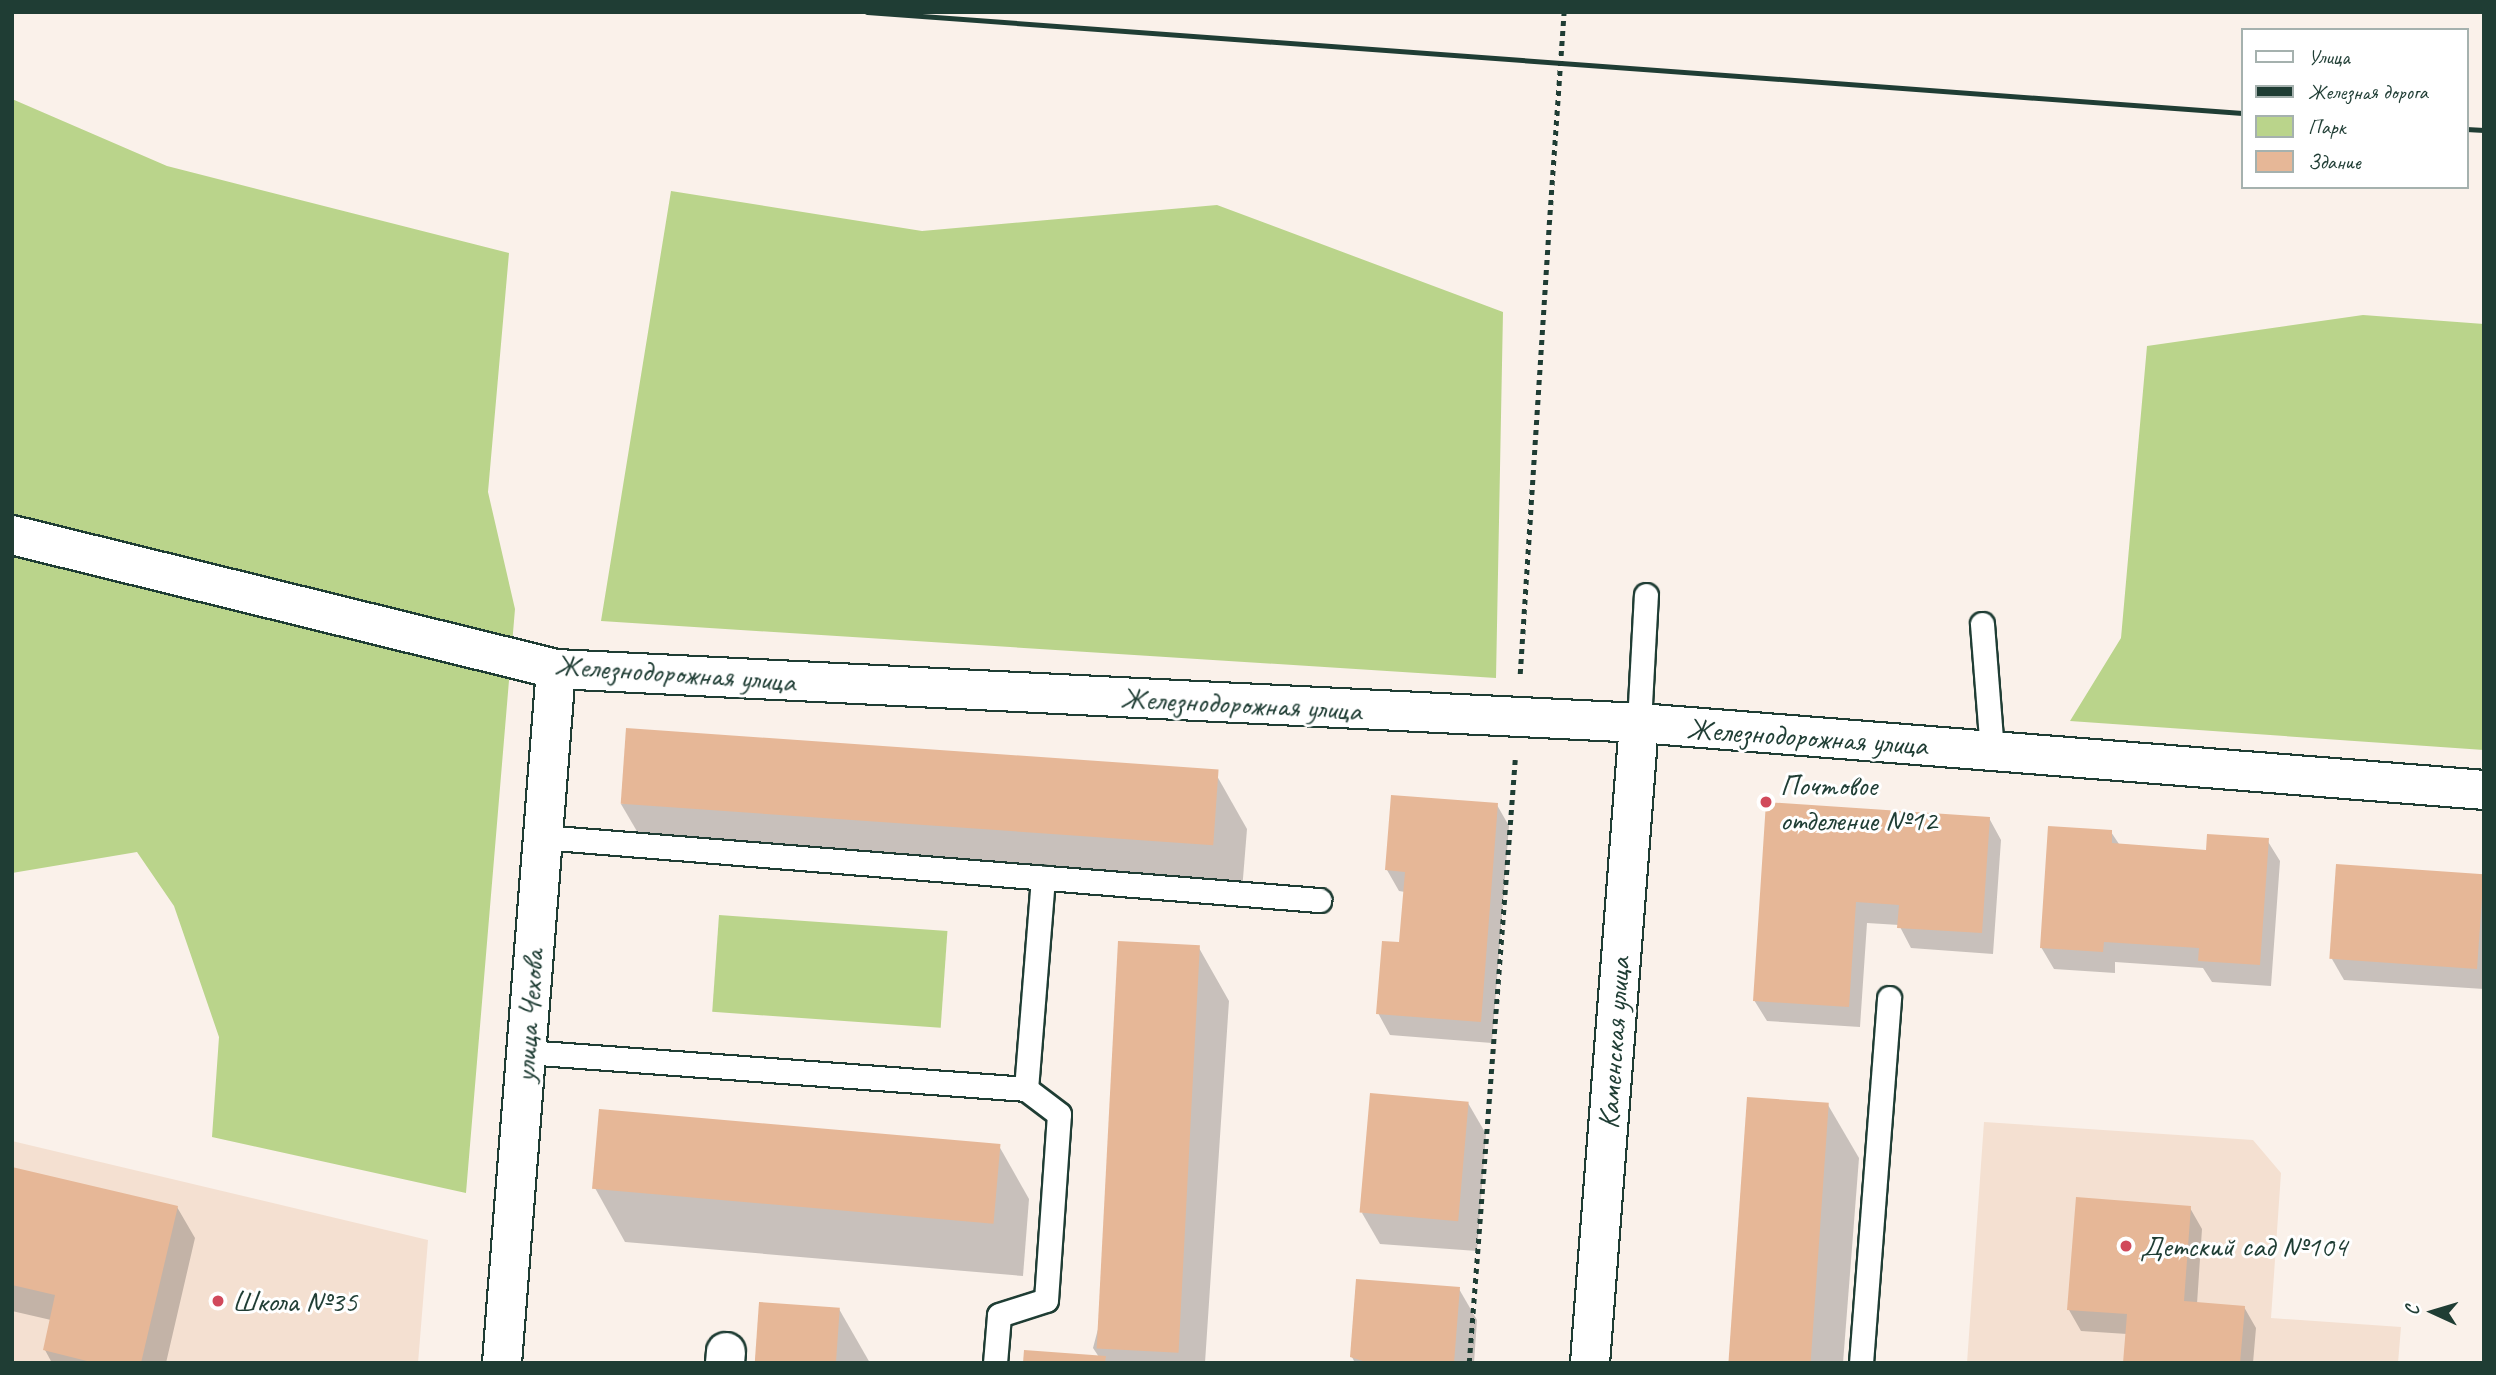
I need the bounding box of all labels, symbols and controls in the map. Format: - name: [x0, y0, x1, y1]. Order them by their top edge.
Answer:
- legend: [2240, 28, 2468, 189]
- text: Улица: [2308, 44, 2350, 70]
- text: Железная дорога: [2308, 79, 2428, 105]
- text: Парк: [2308, 114, 2345, 140]
- text: Здание: [2308, 149, 2361, 175]
- street label: Железнодорожная улица: [552, 647, 798, 699]
- street label: Железнодорожная улица: [1118, 680, 1364, 728]
- street label: Железнодорожная улица: [1684, 711, 1930, 763]
- place label: Почтовое отделение №12: [1780, 767, 1937, 838]
- marker: Почтовое отделение №12: [1758, 794, 1774, 810]
- street label: улица Чехова: [506, 949, 552, 1083]
- street label: Каменская улица: [1590, 955, 1638, 1131]
- place label: Детский сад №104: [2140, 1228, 2347, 1264]
- marker: Детский сад №104: [2118, 1238, 2134, 1254]
- north arrow: [2398, 1277, 2468, 1347]
- place label: Школа №35: [232, 1283, 357, 1319]
- marker: Школа №35: [210, 1293, 226, 1309]
- text: С: [2400, 1305, 2424, 1316]

